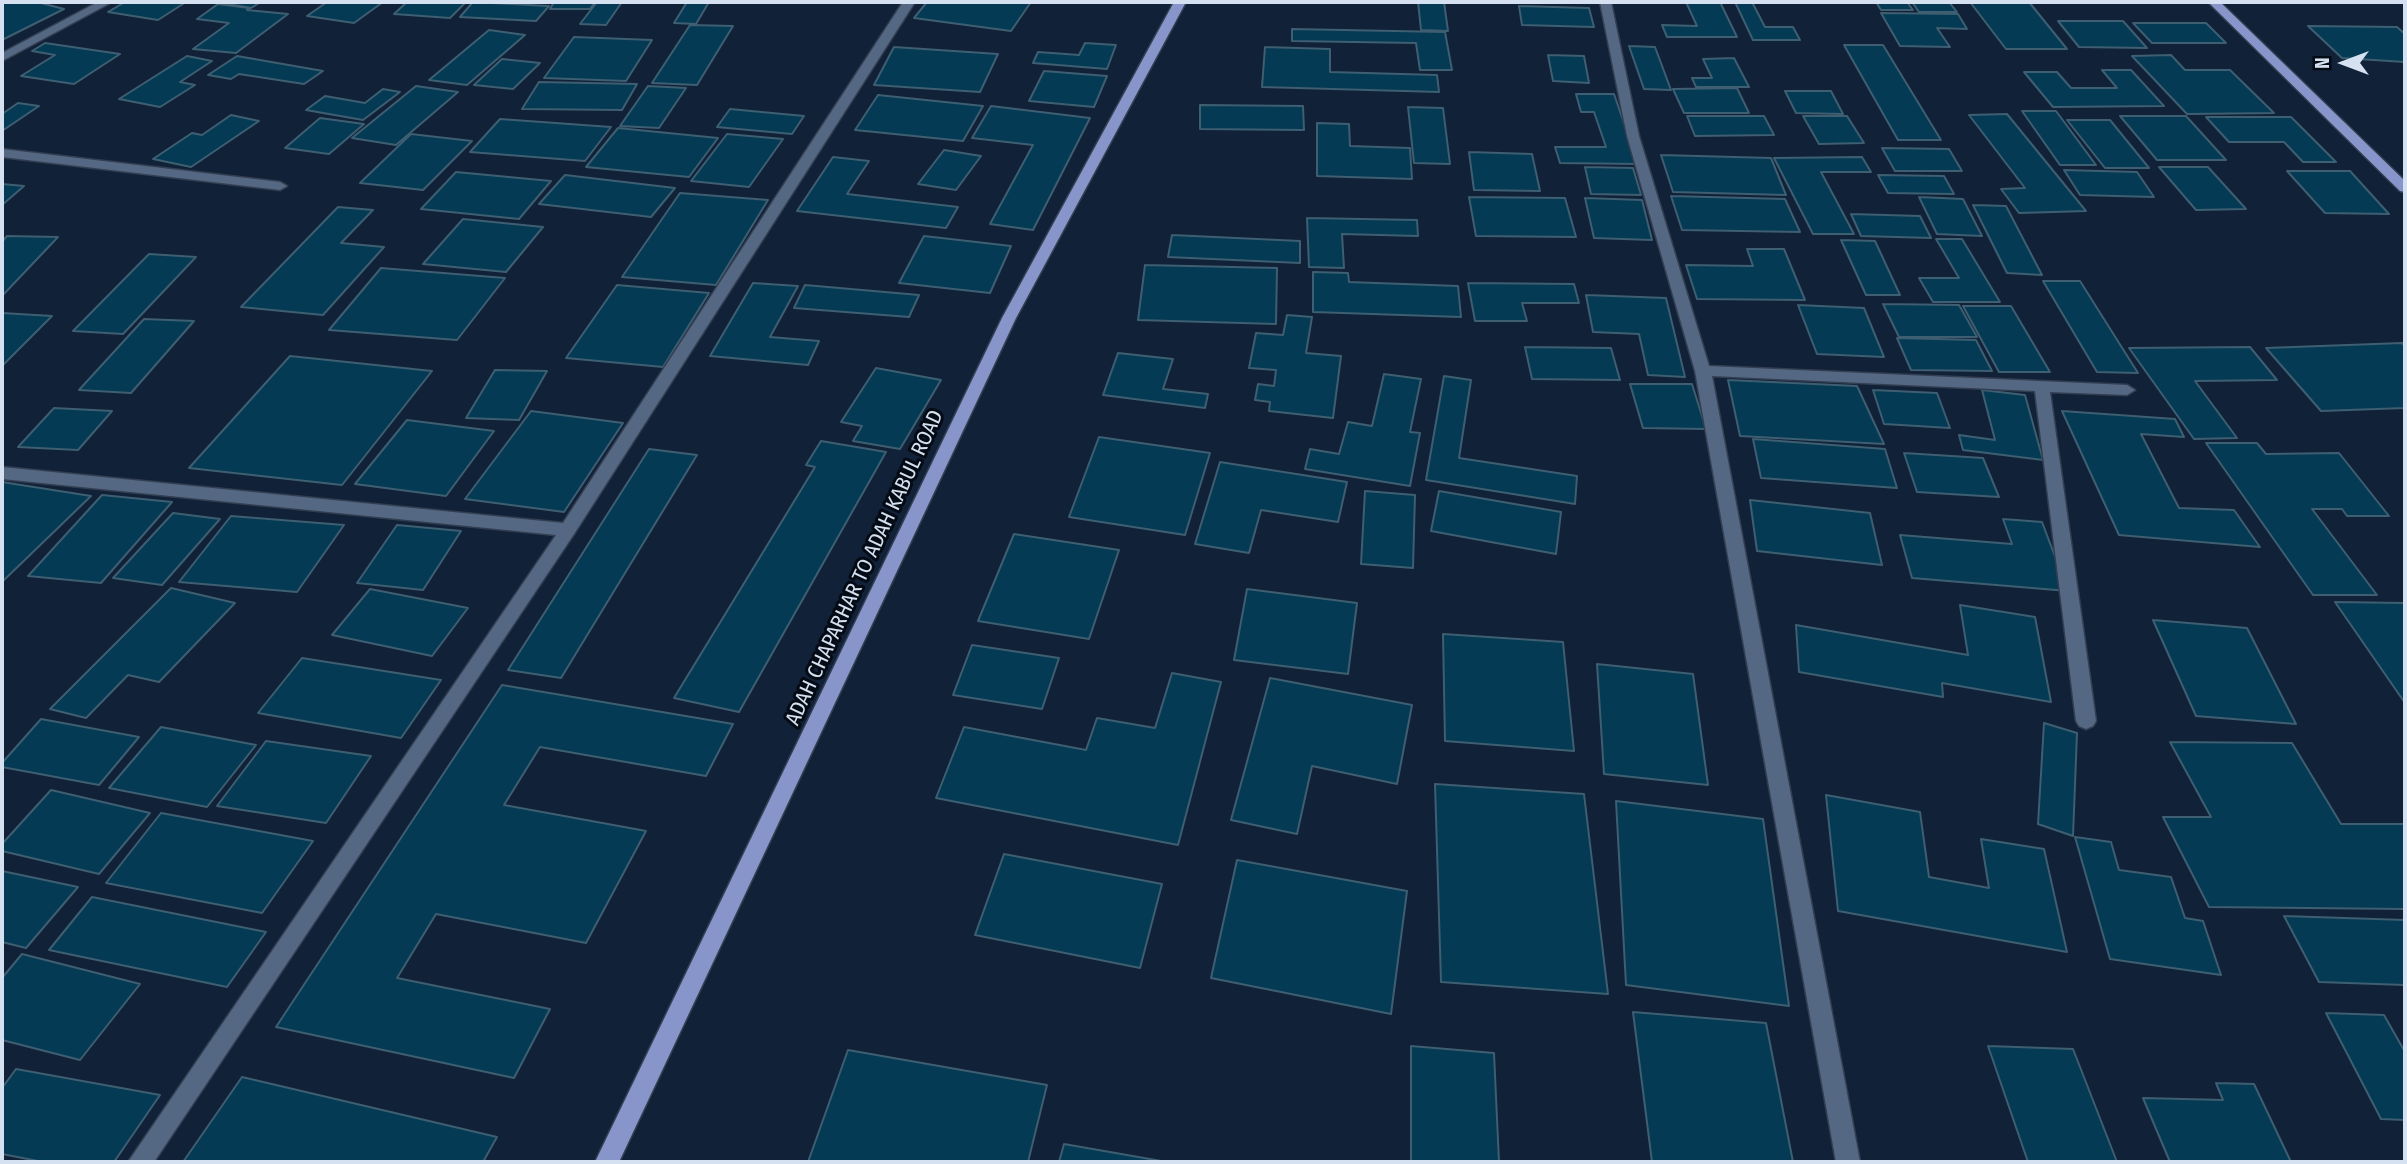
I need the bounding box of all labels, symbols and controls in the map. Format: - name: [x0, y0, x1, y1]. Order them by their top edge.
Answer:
- north arrow: [2309, 28, 2379, 98]
- text: N: [2311, 57, 2334, 69]
- street label: ADAH CHAPARHAR TO ADAH KABUL ROAD: [781, 406, 949, 730]

